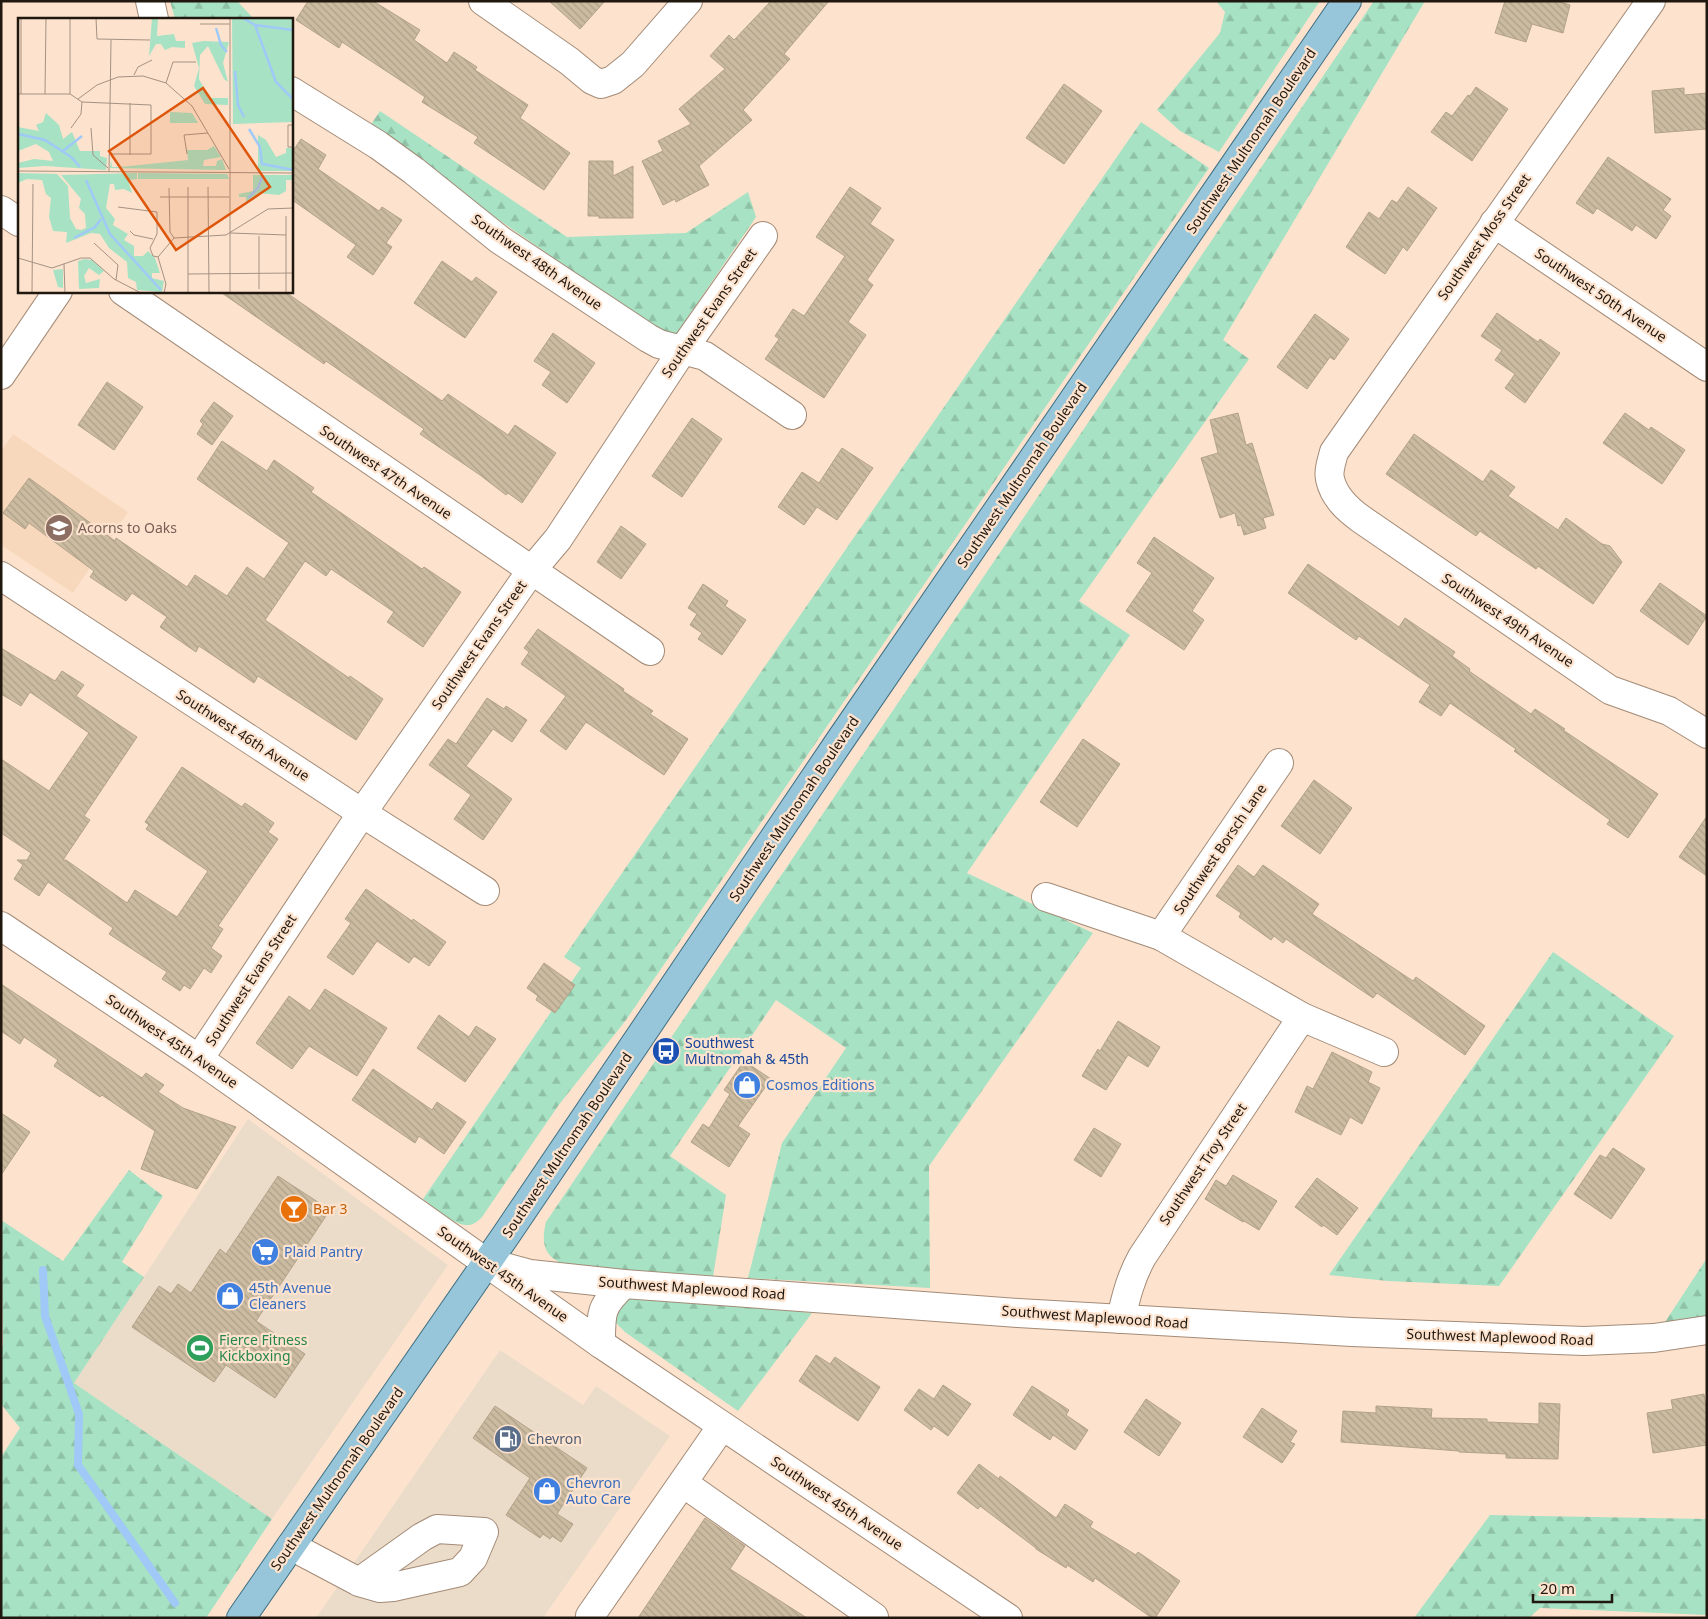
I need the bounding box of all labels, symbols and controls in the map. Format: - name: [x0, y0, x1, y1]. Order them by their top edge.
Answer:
- inset map: [18, 18, 292, 292]
- street label: Southwest Multnomah Boulevard: [1181, 44, 1320, 237]
- street label: Southwest Moss Street: [1433, 170, 1534, 304]
- street label: Southwest 48th Avenue: [468, 209, 606, 314]
- street label: Southwest 50th Avenue: [1532, 243, 1671, 346]
- street label: Southwest Evans Street: [657, 244, 760, 381]
- street label: Southwest Multnomah Boulevard: [952, 378, 1091, 571]
- street label: Southwest 47th Avenue: [317, 420, 456, 523]
- school or university icon: Acorns to Oaks: [44, 513, 74, 543]
- place label: Acorns to Oaks: [78, 518, 177, 537]
- street label: Southwest 49th Avenue: [1439, 568, 1578, 671]
- street label: Southwest Evans Street: [427, 576, 530, 713]
- street label: Southwest 46th Avenue: [173, 684, 314, 785]
- street label: Southwest Multnomah Boulevard: [724, 712, 863, 905]
- street label: Southwest Borsch Lane: [1169, 780, 1270, 918]
- street label: Southwest Evans Street: [201, 910, 300, 1049]
- street label: Southwest 45th Avenue: [103, 989, 242, 1092]
- place label: Southwest Multnomah & 45th: [685, 1033, 809, 1068]
- bus stop icon: Southwest Multnomah & 45th: [651, 1036, 681, 1066]
- street label: Southwest Multnomah Boulevard: [497, 1048, 636, 1241]
- shop icon: Cosmos Editions: [732, 1070, 762, 1100]
- place label: Cosmos Editions: [766, 1075, 875, 1094]
- street label: Southwest Troy Street: [1155, 1099, 1251, 1229]
- bar icon: Bar 3: [279, 1194, 309, 1224]
- place label: Bar 3: [313, 1199, 347, 1218]
- street label: Southwest 45th Avenue: [434, 1221, 572, 1326]
- supermarket icon: Plaid Pantry: [250, 1237, 280, 1267]
- place label: Plaid Pantry: [284, 1242, 364, 1261]
- street label: Southwest Maplewood Road: [598, 1272, 786, 1304]
- place label: 45th Avenue Cleaners: [249, 1278, 332, 1313]
- shop icon: 45th Avenue Cleaners: [215, 1281, 245, 1311]
- street label: Southwest Maplewood Road: [1001, 1301, 1189, 1333]
- street label: Southwest Maplewood Road: [1406, 1324, 1594, 1349]
- place label: Fierce Fitness Kickboxing: [219, 1330, 308, 1365]
- sports icon: Fierce Fitness Kickboxing: [185, 1333, 215, 1363]
- street label: Southwest Multnomah Boulevard: [266, 1383, 407, 1574]
- fuel station icon: Chevron: [493, 1424, 523, 1454]
- place label: Chevron: [527, 1429, 582, 1448]
- street label: Southwest 45th Avenue: [768, 1451, 907, 1554]
- place label: Chevron Auto Care: [566, 1473, 631, 1508]
- shop icon: Chevron Auto Care: [532, 1476, 562, 1506]
- scale bar: [1533, 1572, 1612, 1604]
- text: 20 m: [1540, 1578, 1575, 1598]

